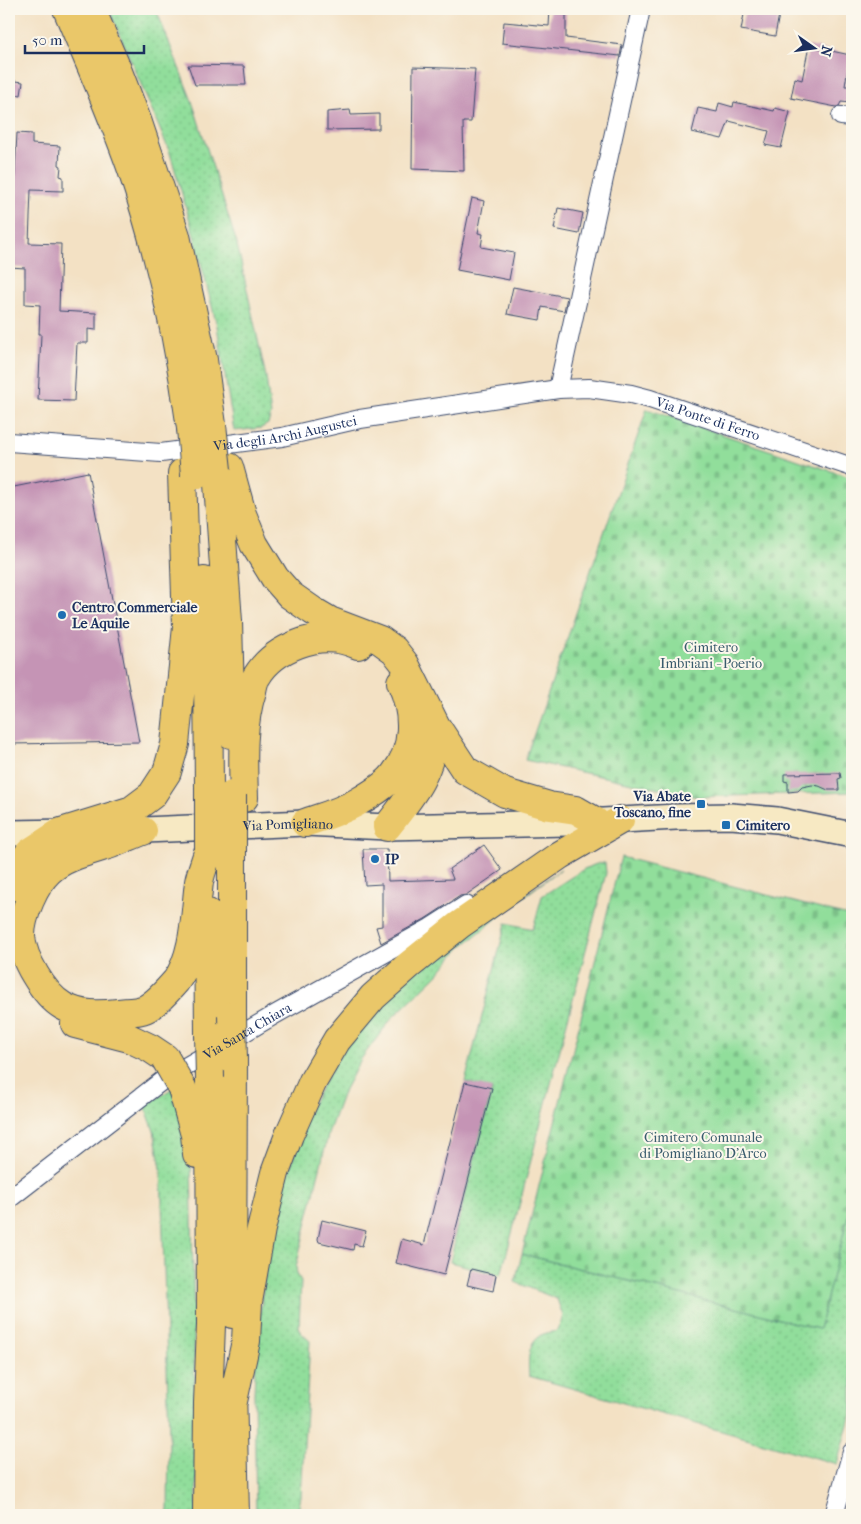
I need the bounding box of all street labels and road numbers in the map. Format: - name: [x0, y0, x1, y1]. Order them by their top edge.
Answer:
- street label: Via Ponte di Ferro: [652, 393, 762, 444]
- street label: Via degli Archi Augustei: [211, 412, 358, 455]
- street label: Via Pomigliano: [241, 815, 334, 835]
- street label: Via Santa Chiara: [199, 999, 295, 1064]

